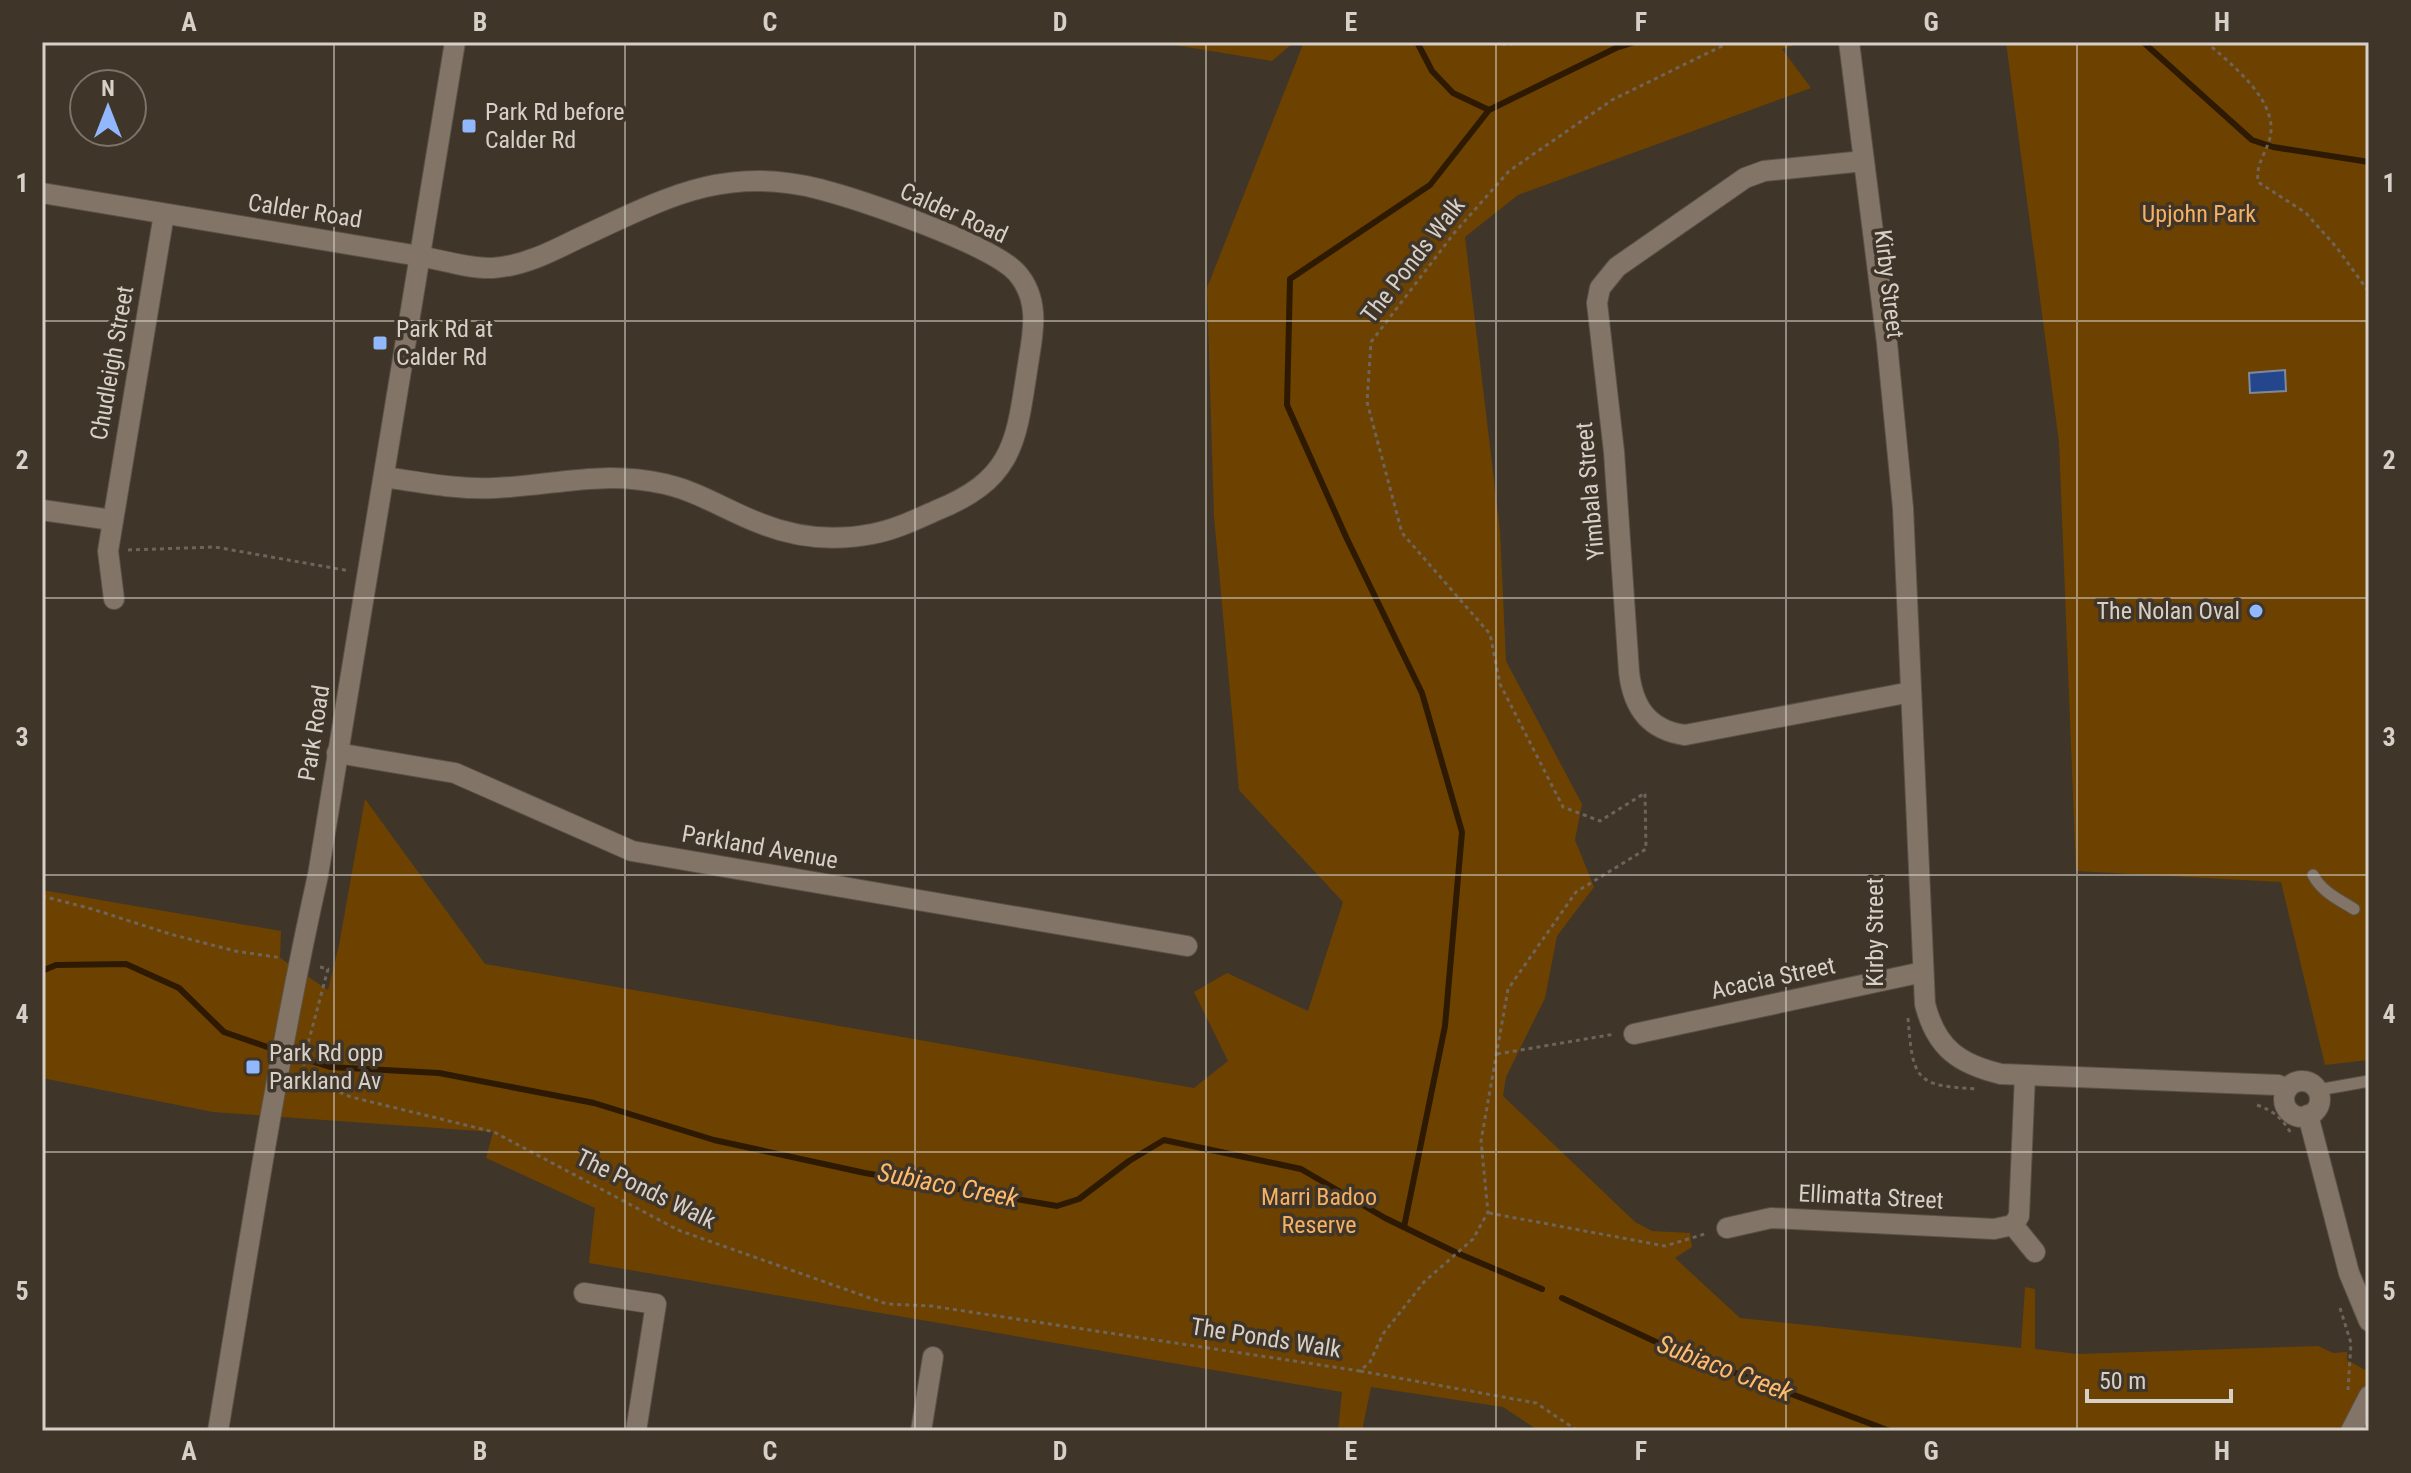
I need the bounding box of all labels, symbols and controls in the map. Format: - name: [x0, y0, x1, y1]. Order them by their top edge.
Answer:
- text: A: [181, 7, 197, 37]
- text: B: [473, 7, 487, 37]
- text: C: [763, 7, 778, 37]
- text: D: [1053, 7, 1067, 37]
- text: E: [1345, 7, 1358, 37]
- text: F: [1635, 7, 1647, 37]
- text: G: [1923, 7, 1939, 37]
- text: H: [2214, 7, 2230, 37]
- north arrow: [68, 68, 148, 148]
- text: N: [101, 76, 115, 101]
- place label: Park Rd before Calder Rd: [485, 98, 625, 154]
- marker: Park Rd before Calder Rd: [460, 117, 478, 135]
- text: 1: [15, 168, 29, 198]
- text: 1: [2382, 168, 2396, 198]
- street label: Calder Road: [896, 177, 1012, 249]
- street label: Calder Road: [246, 188, 364, 234]
- street label: The Ponds Walk: [1355, 191, 1471, 328]
- park label: Upjohn Park: [2142, 200, 2256, 228]
- street label: Kirby Street: [1868, 228, 1910, 340]
- street label: Chudleigh Street: [85, 284, 139, 442]
- place label: Park Rd at Calder Rd: [396, 315, 493, 371]
- marker: Park Rd at Calder Rd: [371, 334, 389, 352]
- street label: Yimbala Street: [1570, 421, 1610, 561]
- text: 2: [15, 445, 29, 475]
- text: 2: [2382, 445, 2396, 475]
- place label: The Nolan Oval: [2097, 597, 2240, 625]
- marker: The Nolan Oval: [2247, 602, 2265, 620]
- street label: Park Road: [293, 683, 335, 783]
- text: 3: [15, 722, 29, 752]
- text: 3: [2382, 722, 2396, 752]
- street label: Parkland Avenue: [680, 819, 840, 875]
- street label: Kirby Street: [1861, 877, 1889, 987]
- street label: Acacia Street: [1708, 951, 1838, 1005]
- text: 4: [15, 999, 29, 1029]
- text: 4: [2382, 999, 2396, 1029]
- place label: Park Rd opp Parkland Av: [269, 1039, 383, 1095]
- marker: Park Rd opp Parkland Av: [244, 1058, 262, 1076]
- street label: The Ponds Walk: [572, 1143, 720, 1235]
- water label: Subiaco Creek: [875, 1157, 1021, 1213]
- street label: Ellimatta Street: [1798, 1179, 1944, 1215]
- park label: Marri Badoo Reserve: [1261, 1183, 1377, 1239]
- text: 5: [15, 1276, 29, 1306]
- text: 5: [2382, 1276, 2396, 1306]
- street label: The Ponds Walk: [1189, 1312, 1343, 1364]
- water label: Subiaco Creek: [1653, 1328, 1798, 1408]
- scale bar: [2087, 1353, 2231, 1403]
- text: 50 m: [2099, 1367, 2146, 1395]
- text: A: [181, 1436, 197, 1466]
- text: B: [473, 1436, 487, 1466]
- text: C: [763, 1436, 778, 1466]
- text: D: [1053, 1436, 1067, 1466]
- text: E: [1345, 1436, 1358, 1466]
- text: F: [1635, 1436, 1647, 1466]
- text: G: [1923, 1436, 1939, 1466]
- text: H: [2214, 1436, 2230, 1466]

